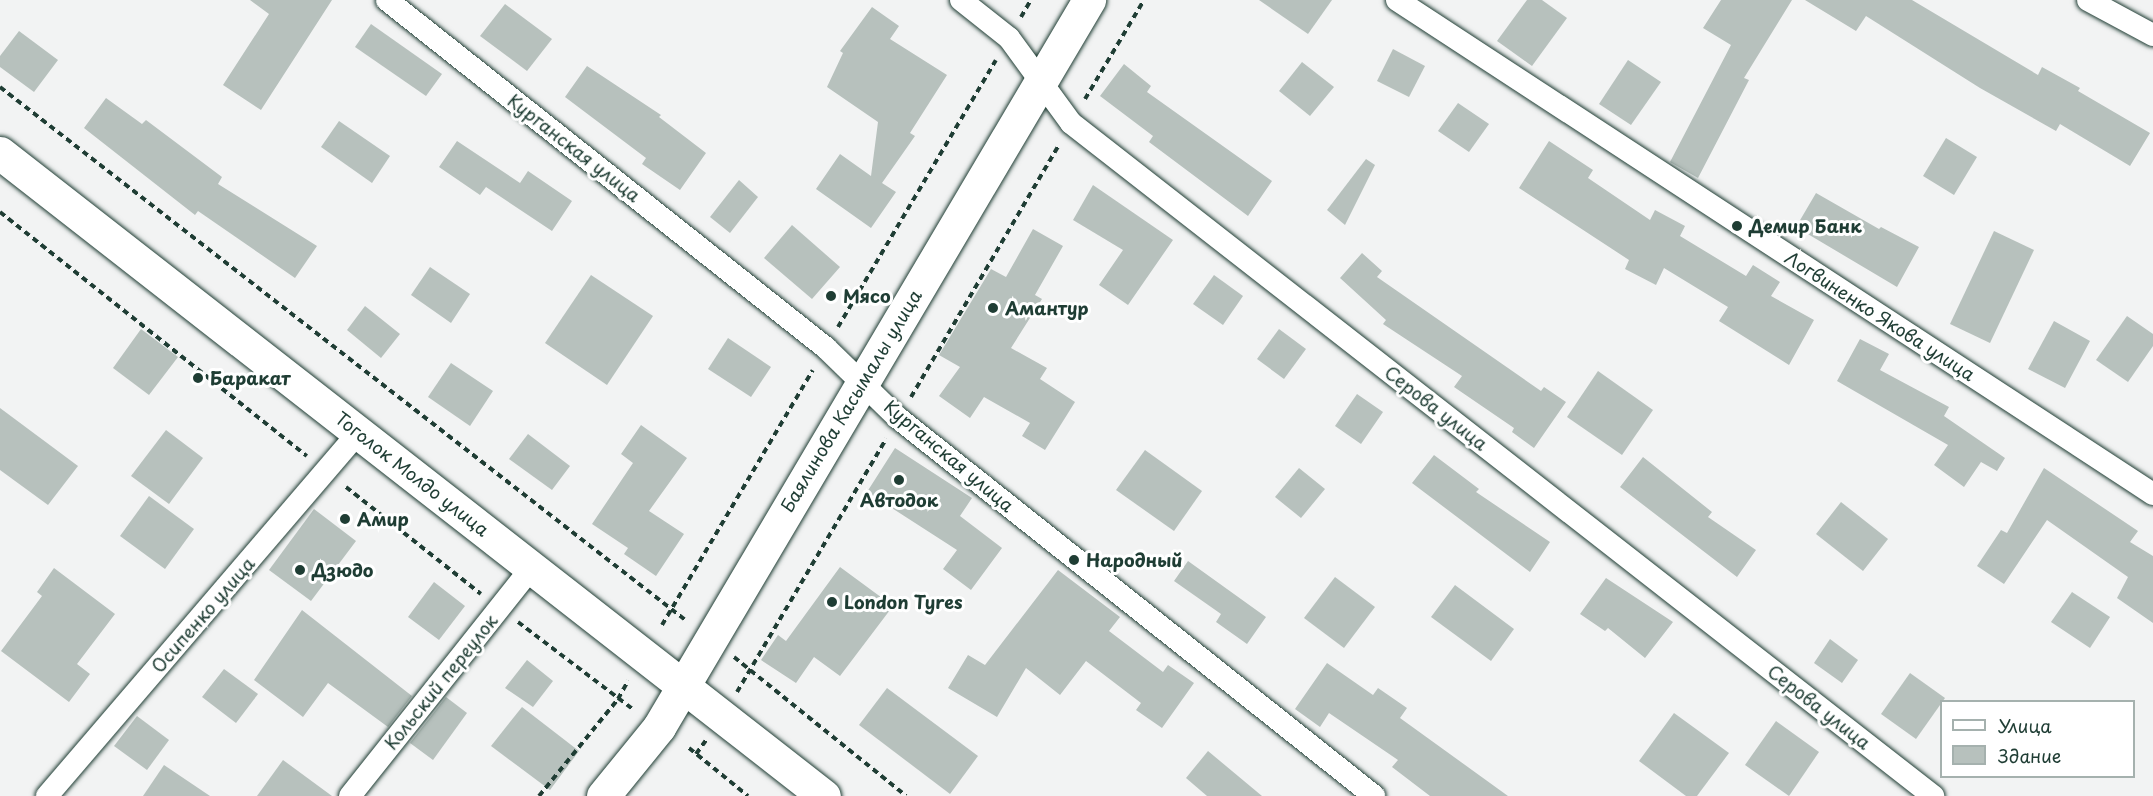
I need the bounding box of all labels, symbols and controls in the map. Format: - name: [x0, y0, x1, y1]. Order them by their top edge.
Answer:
- street label: Курганская улица: [503, 89, 645, 207]
- place label: Демир Банк: [1749, 215, 1863, 237]
- marker: Демир Банк: [1730, 219, 1744, 233]
- street label: Логвиненко Якова улица: [1780, 246, 1980, 386]
- place label: Мясо: [843, 285, 891, 307]
- street label: Баялинова Касымалы улица: [776, 286, 926, 516]
- marker: Мясо: [824, 289, 838, 303]
- place label: Амантур: [1005, 297, 1089, 319]
- marker: Амантур: [986, 301, 1000, 315]
- street label: Серова улица: [1380, 361, 1492, 455]
- place label: Баракат: [210, 367, 290, 389]
- marker: Баракат: [191, 371, 205, 385]
- street label: Курганская улица: [880, 395, 1018, 517]
- street label: Тоголок Молдо улица: [331, 407, 493, 541]
- marker: Автодок: [892, 473, 906, 487]
- place label: Автодок: [860, 489, 938, 511]
- place label: Амир: [357, 508, 409, 530]
- marker: Амир: [338, 512, 352, 526]
- place label: Народный: [1086, 549, 1183, 571]
- street label: Осипенко улица: [147, 553, 259, 677]
- marker: Народный: [1067, 553, 1081, 567]
- place label: Дзюдо: [312, 559, 373, 581]
- marker: Дзюдо: [293, 563, 307, 577]
- place label: London Tyres: [844, 591, 963, 613]
- marker: London Tyres: [825, 595, 839, 609]
- street label: Кольский переулок: [380, 610, 502, 754]
- street label: Серова улица: [1763, 660, 1875, 754]
- legend: [1940, 700, 2135, 778]
- text: Улица: [1998, 712, 2052, 739]
- text: Здание: [1998, 742, 2061, 769]

